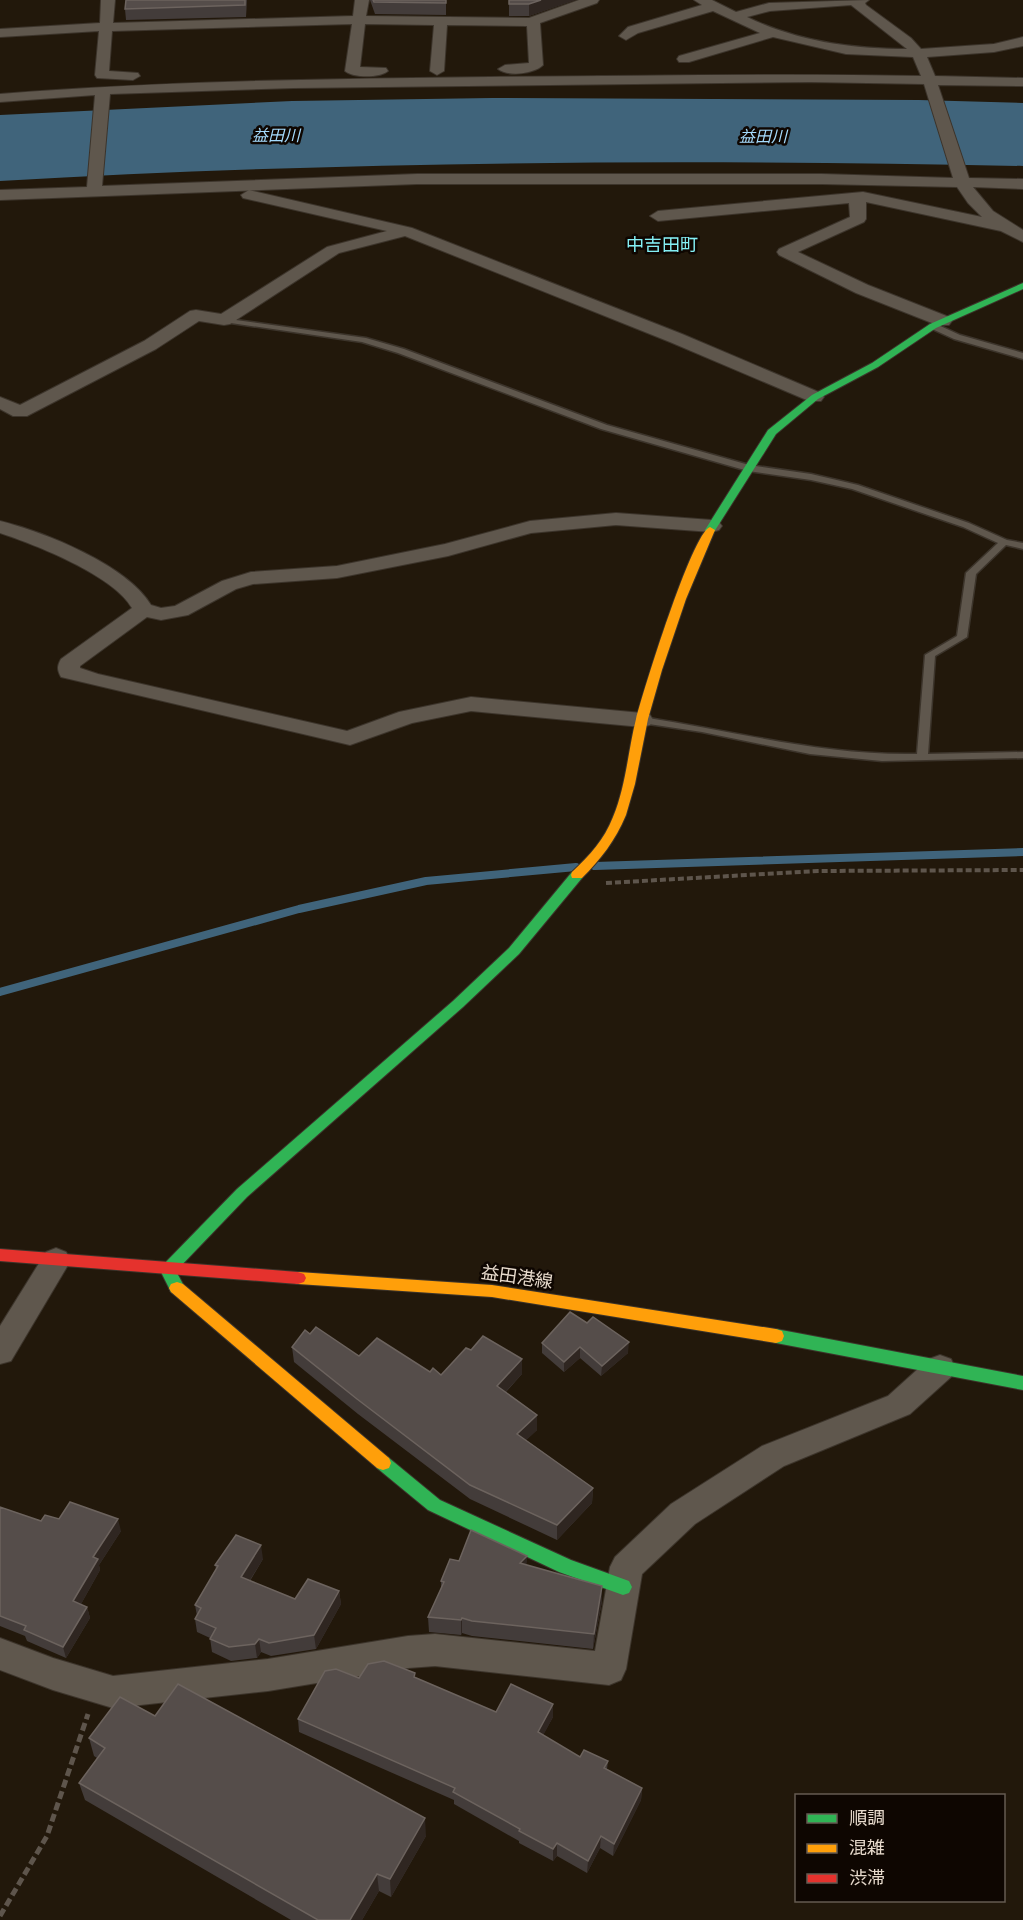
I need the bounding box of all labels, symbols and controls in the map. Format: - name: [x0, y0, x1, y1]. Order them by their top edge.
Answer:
- water label: 益田川: [252, 124, 302, 146]
- water label: 益田川: [739, 125, 789, 147]
- district label: 中吉田町: [626, 232, 698, 256]
- street label: 益田港線: [480, 1259, 554, 1293]
- legend: [795, 1794, 1005, 1902]
- text: 順調: [849, 1805, 885, 1829]
- text: 混雑: [849, 1835, 885, 1859]
- text: 渋滞: [849, 1865, 885, 1889]

